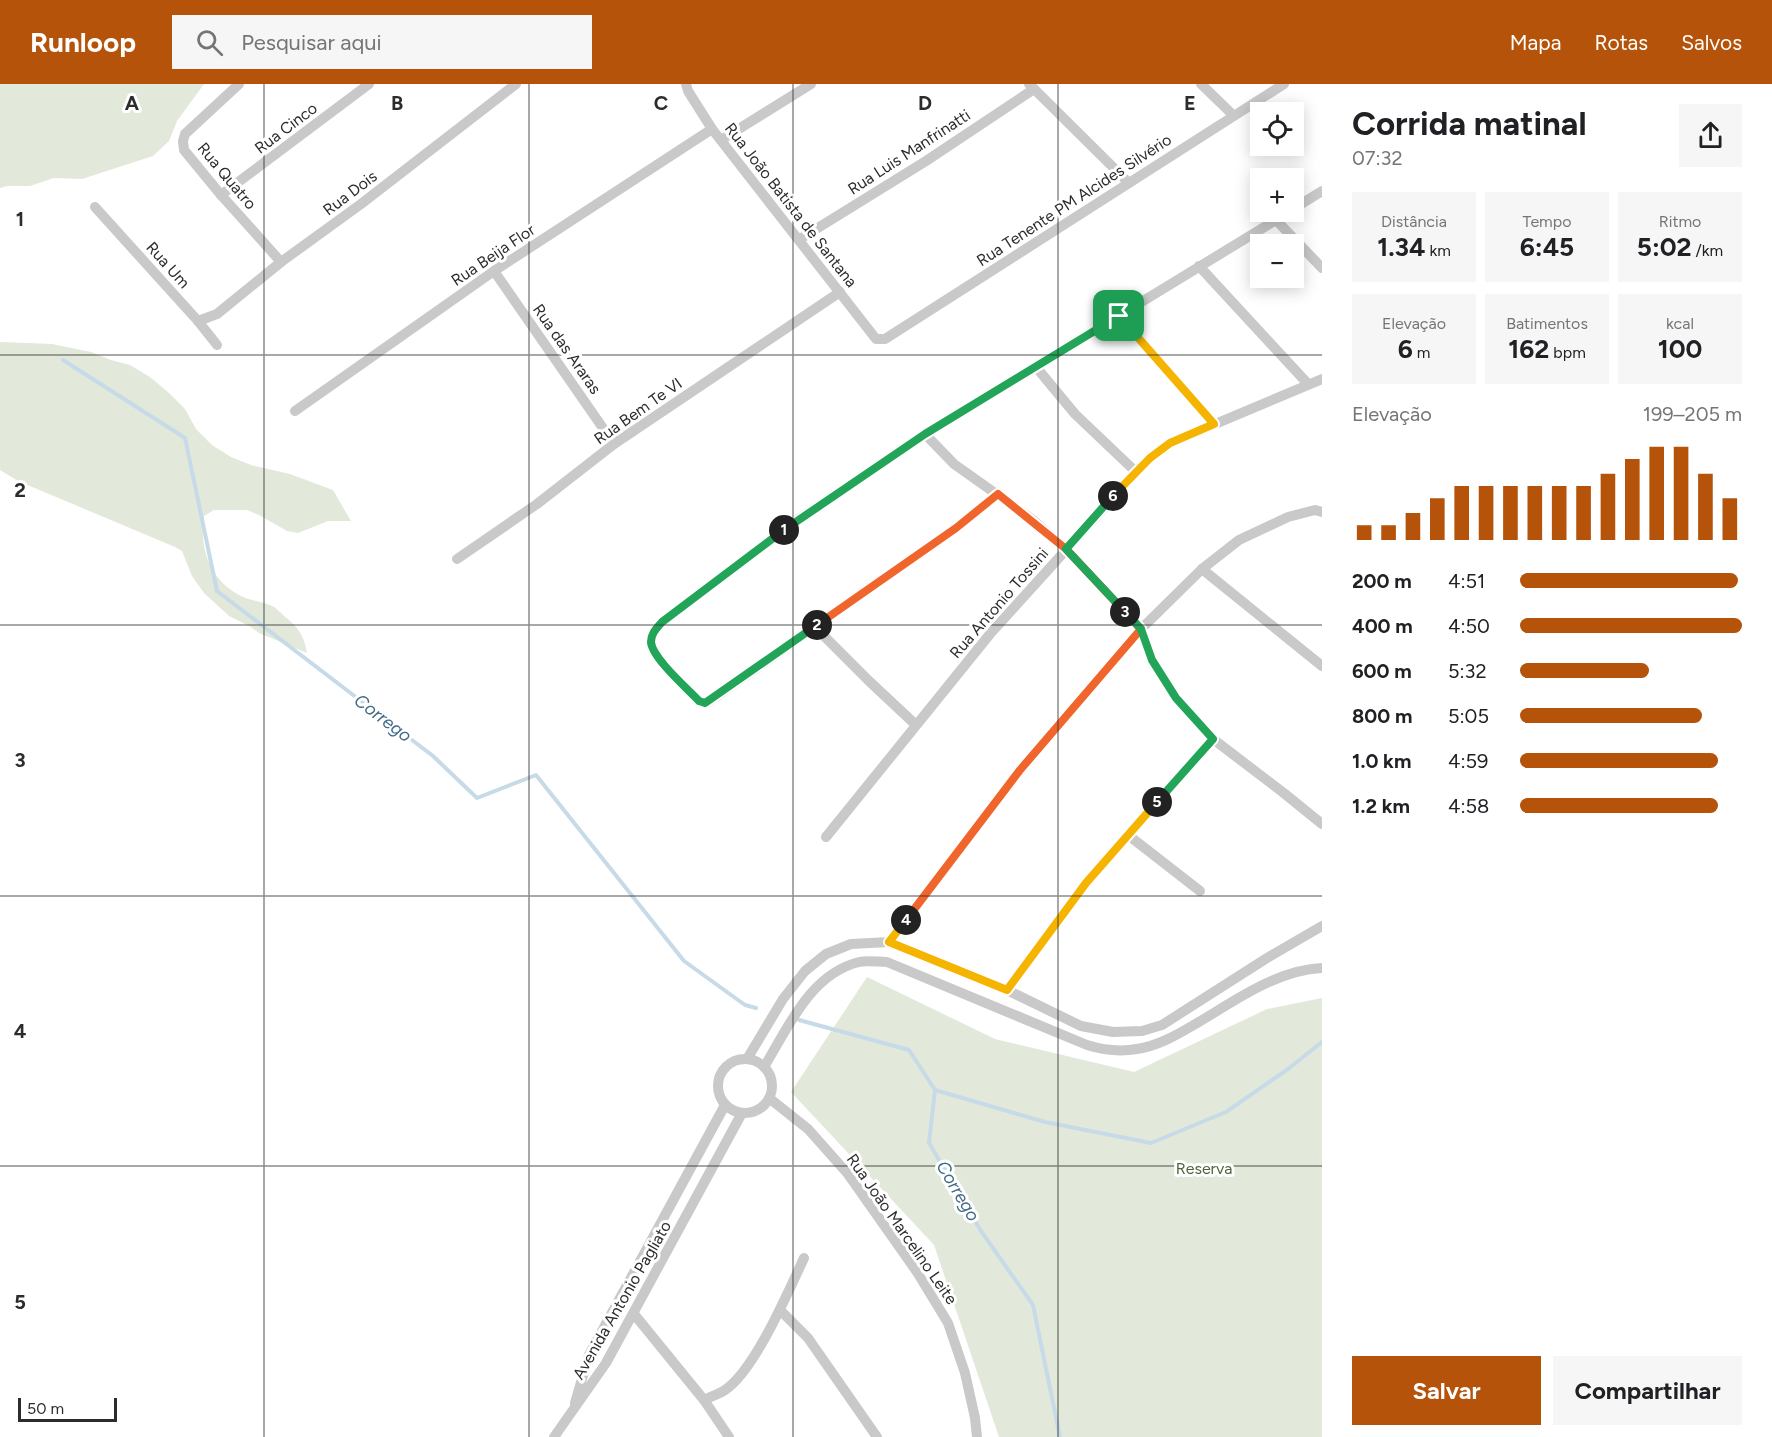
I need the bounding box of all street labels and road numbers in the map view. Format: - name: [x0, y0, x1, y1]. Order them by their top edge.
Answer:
- street label: Rua Cinco: [251, 98, 321, 158]
- street label: Rua Luis Manfrinatti: [844, 105, 974, 199]
- street label: Rua João Batista de Santana: [721, 119, 861, 291]
- street label: Rua Tenente PM Alcides Silvério: [973, 130, 1175, 270]
- street label: Rua Quatro: [194, 139, 260, 213]
- street label: Rua Dois: [319, 167, 381, 219]
- street label: Rua Beija Flor: [448, 220, 539, 290]
- street label: Rua Um: [142, 238, 194, 292]
- street label: Rua das Araras: [529, 300, 605, 398]
- street label: Rua Bem Te VI: [590, 374, 686, 448]
- street label: Rua Antonio Tossini: [946, 544, 1052, 662]
- street label: Rua João Marcelino Leite: [843, 1150, 961, 1308]
- street label: Avenida Antonio Pagliato: [569, 1217, 675, 1383]

